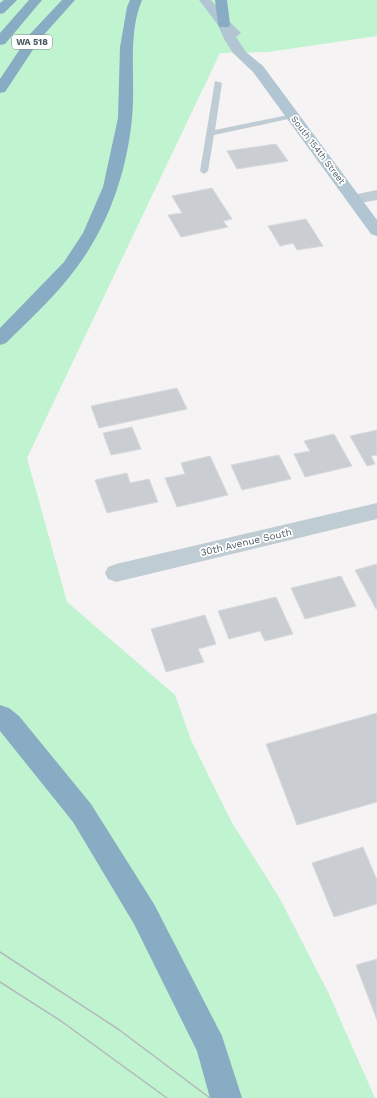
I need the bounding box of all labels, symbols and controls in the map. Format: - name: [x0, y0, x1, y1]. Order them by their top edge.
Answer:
- road number: WA 518: [12, 35, 52, 49]
- street label: South 154th Street: [289, 114, 347, 186]
- street label: 30th Avenue South: [199, 526, 293, 558]

